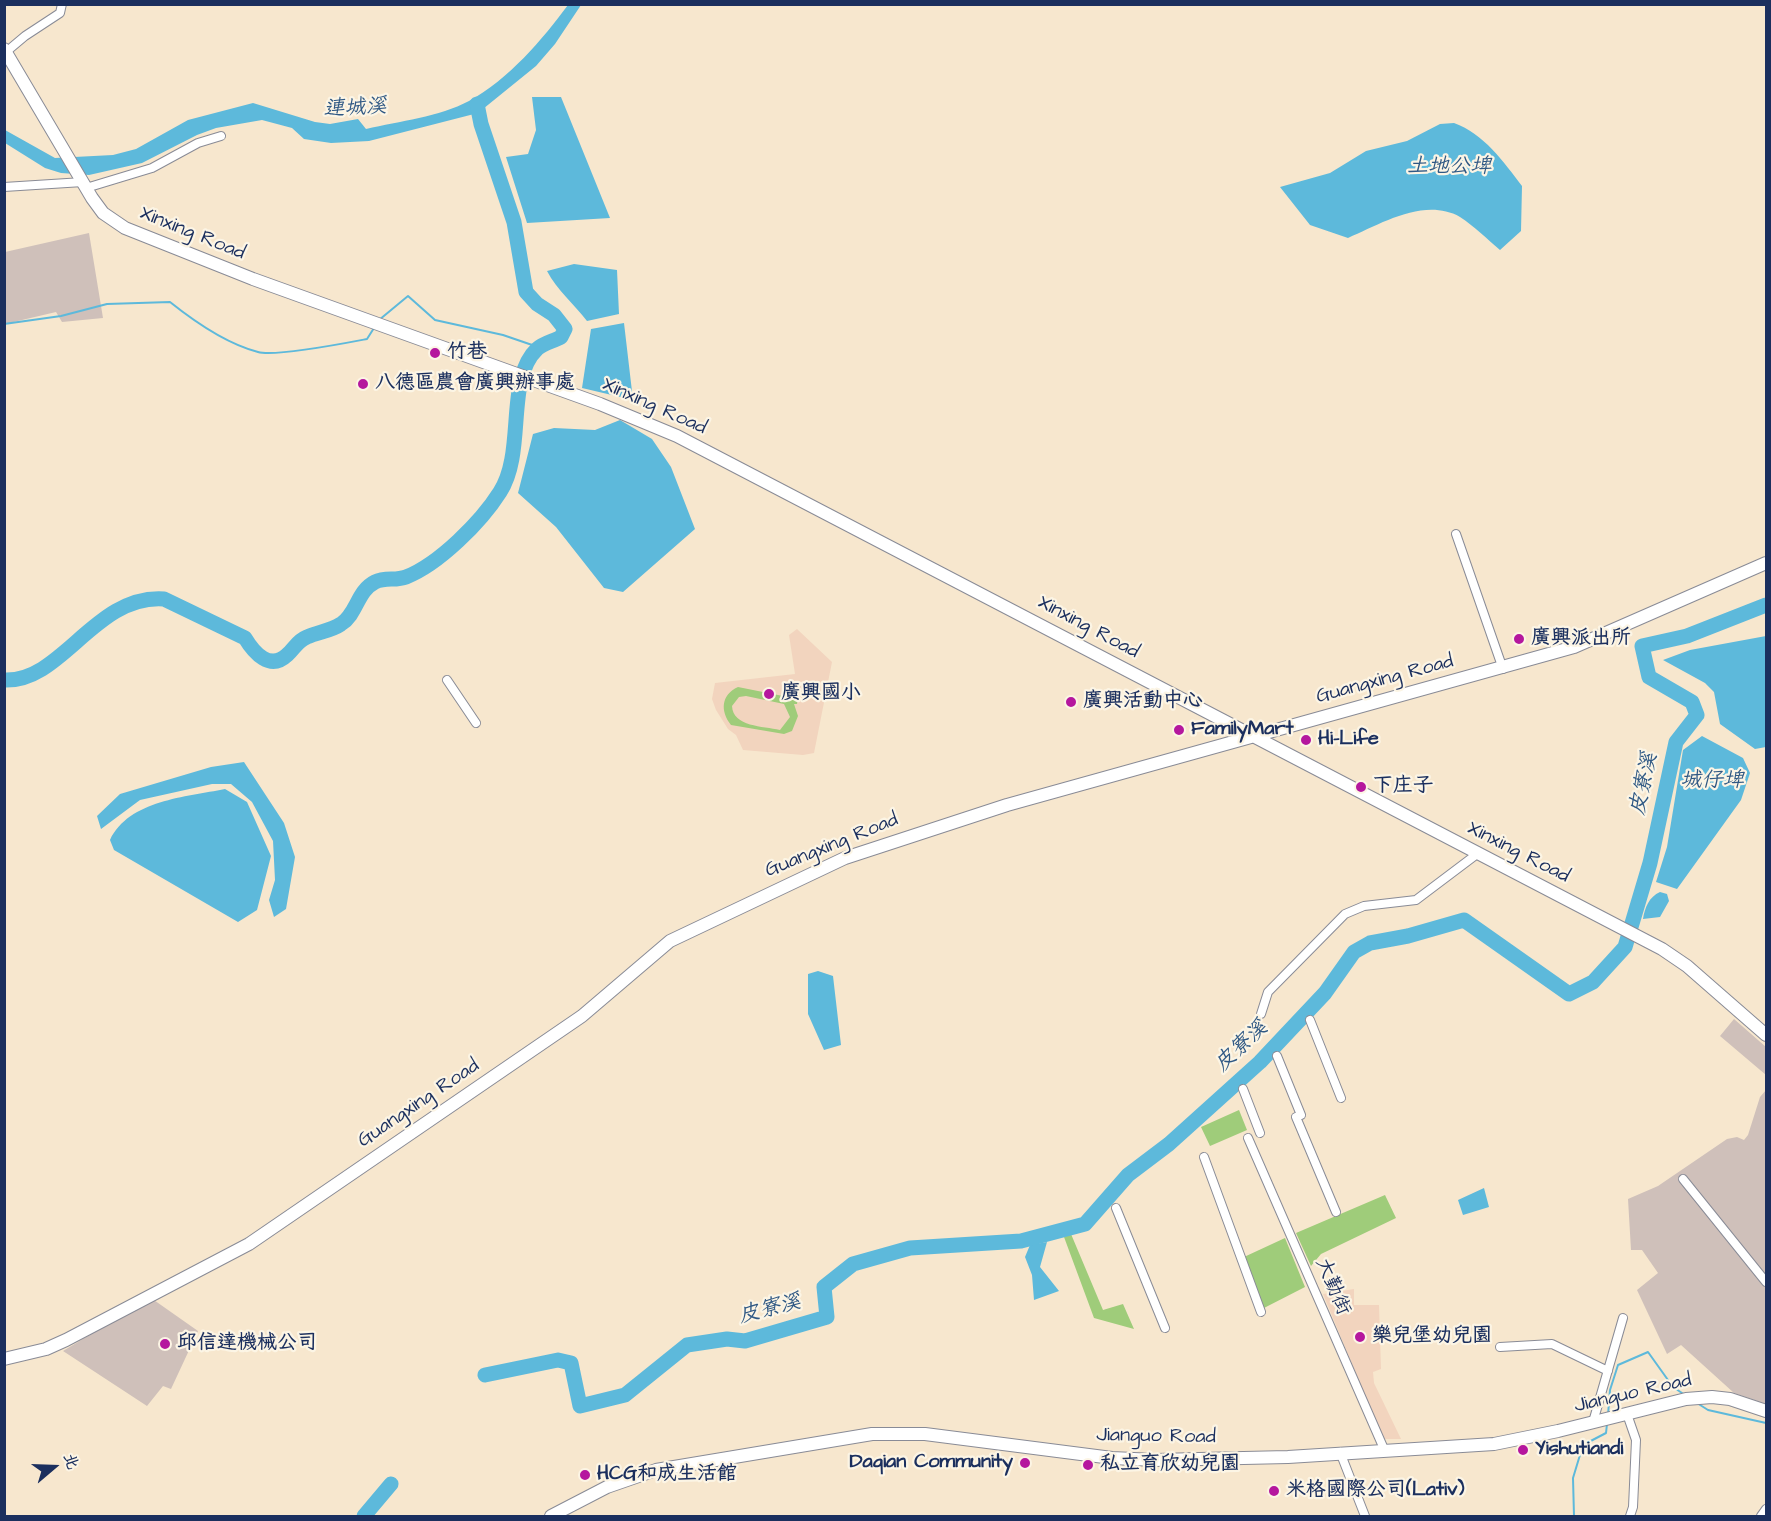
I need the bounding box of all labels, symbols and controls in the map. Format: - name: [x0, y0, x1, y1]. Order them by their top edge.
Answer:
- water label: 連城溪: [323, 95, 387, 123]
- water label: 土地公埤: [1407, 155, 1491, 181]
- street label: Xinxing Road: [136, 202, 248, 266]
- place label: 竹巷: [447, 341, 487, 365]
- marker: 竹巷: [428, 346, 442, 360]
- place label: 八德區農會廣興辦事處: [375, 372, 575, 396]
- street label: Xinxing Road: [598, 373, 710, 441]
- marker: 八德區農會廣興辦事處: [356, 377, 370, 391]
- street label: Xinxing Road: [1033, 591, 1143, 665]
- place label: 廣興派出所: [1531, 627, 1631, 651]
- marker: 廣興派出所: [1512, 632, 1526, 646]
- street label: Guangxing Road: [1314, 650, 1456, 710]
- place label: 廣興國小: [781, 682, 861, 706]
- marker: 廣興國小: [762, 687, 776, 701]
- place label: 廣興活動中心: [1083, 690, 1203, 714]
- marker: 廣興活動中心: [1064, 695, 1078, 709]
- place label: FamilyMart: [1191, 718, 1294, 742]
- marker: FamilyMart: [1172, 723, 1186, 737]
- place label: Hi-Life: [1318, 728, 1379, 752]
- marker: Hi-Life: [1299, 733, 1313, 747]
- water label: 皮寮溪: [1626, 751, 1664, 817]
- water label: 城仔埤: [1681, 769, 1743, 795]
- place label: 下庄子: [1373, 775, 1433, 799]
- marker: 下庄子: [1354, 780, 1368, 794]
- street label: Guangxing Road: [762, 808, 902, 884]
- street label: Xinxing Road: [1463, 817, 1573, 889]
- water label: 皮寮溪: [1210, 1016, 1274, 1078]
- street label: Guangxing Road: [354, 1055, 484, 1153]
- street label: 大勤街: [1309, 1255, 1355, 1319]
- water label: 皮寮溪: [736, 1290, 804, 1330]
- place label: 樂兒堡幼兒園: [1372, 1325, 1492, 1349]
- marker: 樂兒堡幼兒園: [1353, 1330, 1367, 1344]
- place label: 邱信達機械公司: [177, 1332, 317, 1356]
- marker: 邱信達機械公司: [158, 1337, 172, 1351]
- street label: Jianguo Road: [1572, 1369, 1694, 1419]
- street label: Jianguo Road: [1096, 1424, 1216, 1450]
- north arrow: [24, 1437, 84, 1497]
- place label: Yishutiandi: [1535, 1438, 1623, 1462]
- marker: Yishutiandi: [1516, 1443, 1530, 1457]
- text: 北: [58, 1450, 84, 1472]
- place label: Daqian Community: [850, 1451, 1013, 1475]
- place label: 私立育欣幼兒園: [1100, 1453, 1240, 1477]
- marker: Daqian Community: [1018, 1456, 1032, 1470]
- marker: 私立育欣幼兒園: [1081, 1458, 1095, 1472]
- place label: HCG和成生活館: [597, 1463, 737, 1487]
- marker: HCG和成生活館: [578, 1468, 592, 1482]
- place label: 米格國際公司(Lativ): [1286, 1479, 1464, 1503]
- marker: 米格國際公司(Lativ): [1267, 1484, 1281, 1498]

